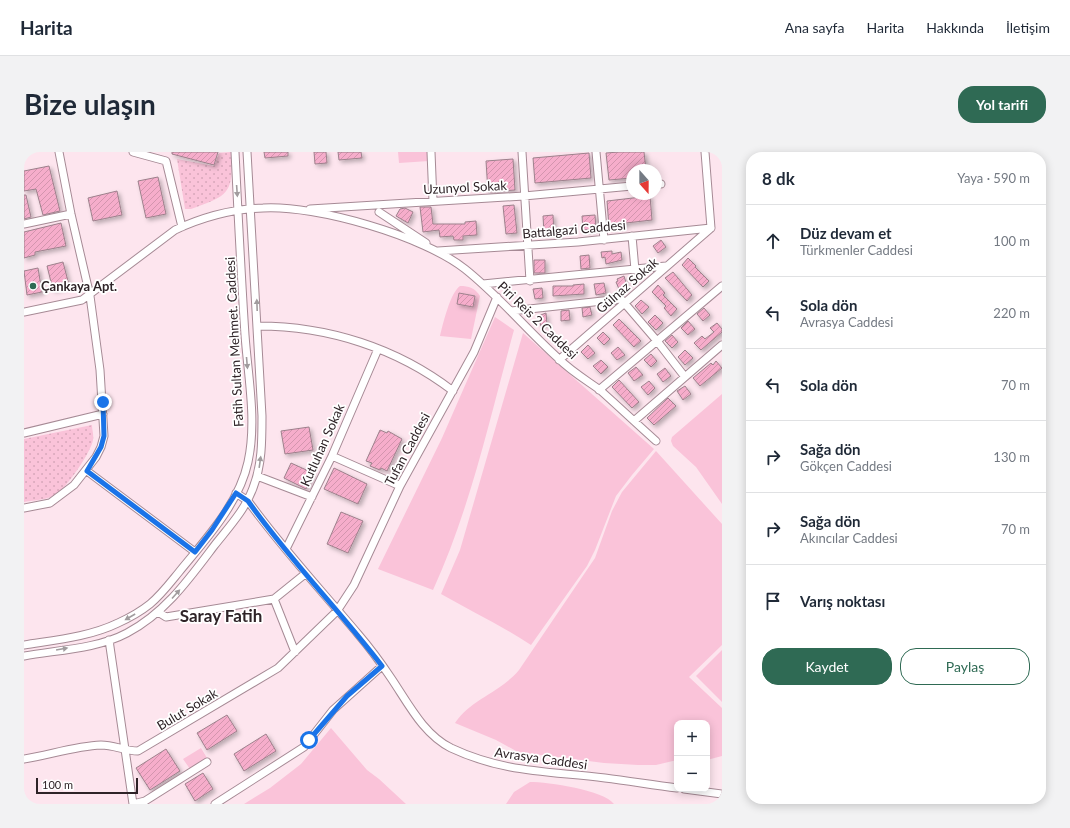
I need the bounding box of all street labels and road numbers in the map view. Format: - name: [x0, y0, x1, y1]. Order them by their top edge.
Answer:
- street label: Uzunyol Sokak: [423, 177, 508, 197]
- street label: Battalgazi Caddesi: [522, 217, 626, 241]
- street label: Gülnaz Sokak: [593, 254, 661, 316]
- street label: Fatih Sultan Mehmet. Caddesi: [222, 257, 246, 427]
- street label: Piri Reis 2 Caddesi: [495, 278, 581, 362]
- street label: Kutluhan Sokak: [297, 401, 348, 489]
- street label: Tufan Caddesi: [381, 410, 433, 488]
- street label: Bulut Sokak: [154, 684, 221, 733]
- street label: Avrasya Caddesi: [494, 744, 588, 772]

